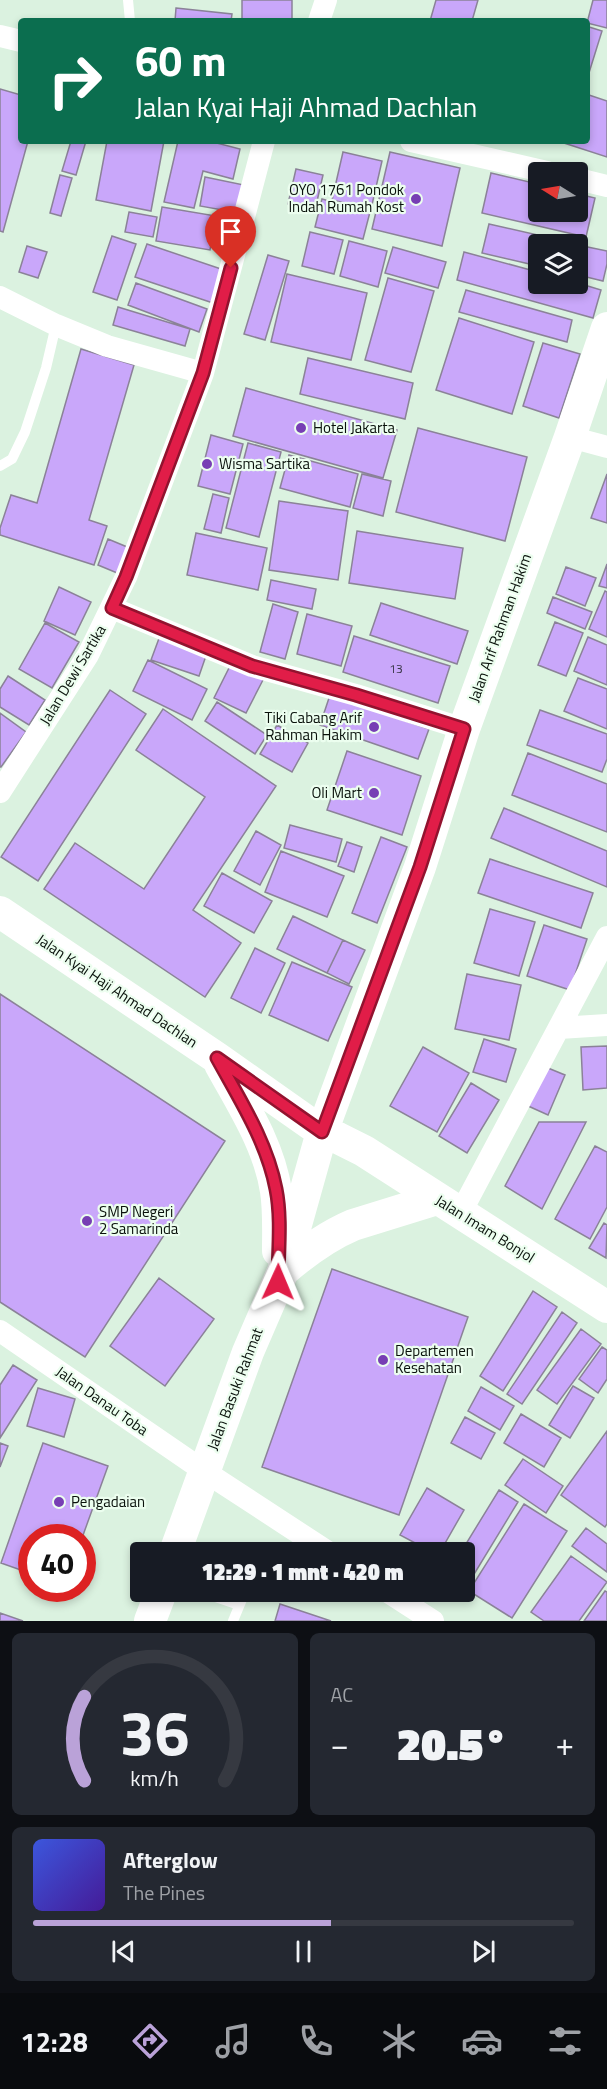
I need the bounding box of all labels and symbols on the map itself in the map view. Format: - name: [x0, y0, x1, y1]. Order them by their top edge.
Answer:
- north arrow: [528, 162, 588, 222]
- place label: OYO 1761 Pondok Indah Rumah Kost: [288, 178, 405, 218]
- marker: OYO 1761 Pondok Indah Rumah Kost: [409, 192, 423, 206]
- pin: [205, 206, 256, 268]
- place label: Hotel Jakarta: [313, 416, 395, 439]
- marker: Hotel Jakarta: [294, 421, 308, 435]
- place label: Wisma Sartika: [219, 452, 310, 475]
- marker: Wisma Sartika: [200, 457, 214, 471]
- street label: Jalan Arif Rahman Hakim: [462, 550, 537, 705]
- street label: Jalan Dewi Sartika: [34, 620, 112, 729]
- house number: 13: [389, 659, 403, 678]
- place label: Tiki Cabang Arif Rahman Hakim: [265, 706, 362, 746]
- marker: Tiki Cabang Arif Rahman Hakim: [367, 720, 381, 734]
- place label: Oli Mart: [311, 781, 363, 804]
- marker: Oli Mart: [367, 786, 381, 800]
- street label: Jalan Kyai Haji Ahmad Dachlan: [32, 928, 203, 1053]
- street label: Jalan Imam Bonjol: [431, 1189, 540, 1268]
- place label: SMP Negeri 2 Samarinda: [99, 1200, 179, 1240]
- marker: SMP Negeri 2 Samarinda: [80, 1214, 94, 1228]
- position arrow: [246, 1250, 310, 1314]
- street label: Jalan Basuki Rahmat: [201, 1323, 269, 1454]
- place label: Departemen Kesehatan: [395, 1339, 474, 1379]
- marker: Departemen Kesehatan: [376, 1353, 390, 1367]
- street label: Jalan Danau Toba: [51, 1360, 154, 1441]
- place label: Pengadaian: [71, 1490, 145, 1513]
- marker: Pengadaian: [52, 1495, 66, 1509]
- speed limit sign: 40: [18, 1524, 96, 1602]

